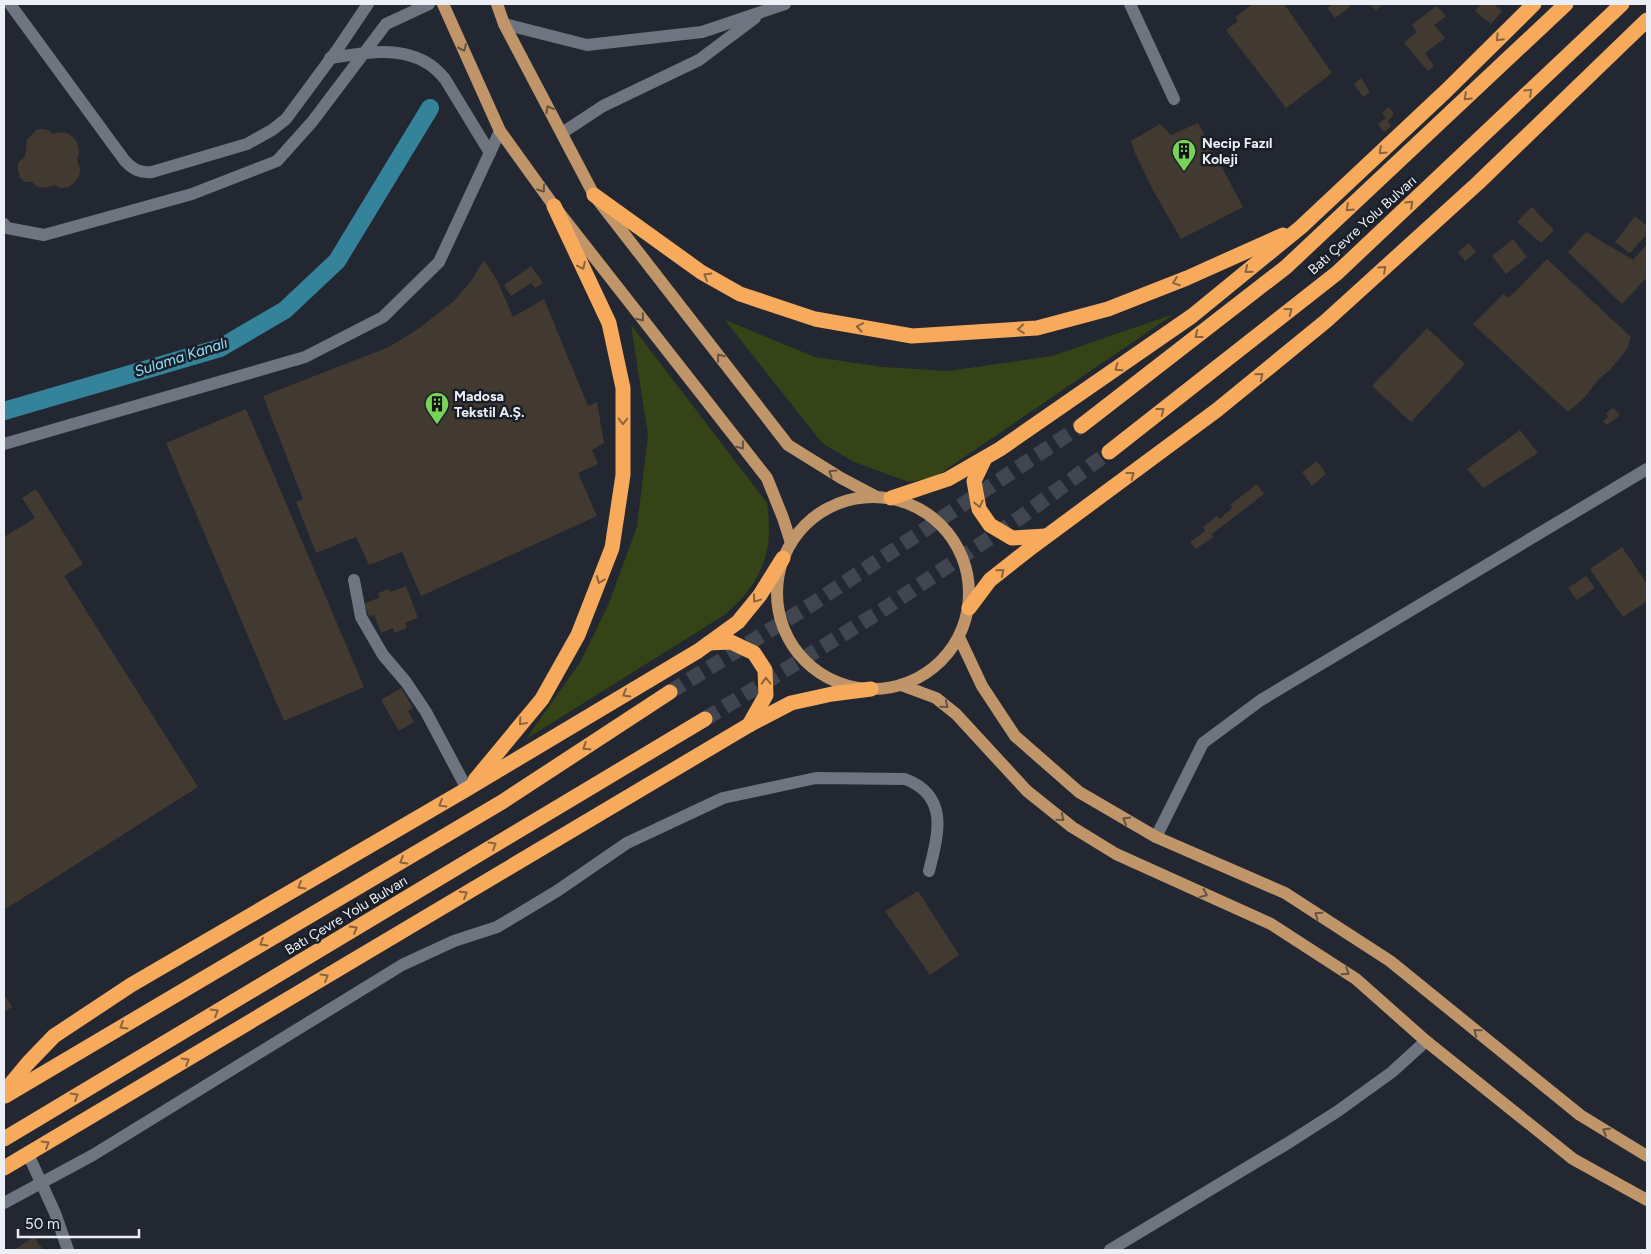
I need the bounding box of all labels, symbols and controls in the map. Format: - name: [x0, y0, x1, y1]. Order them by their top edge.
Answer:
- one-way arrow: [1496, 32, 1505, 41]
- one-way arrow: [456, 43, 467, 52]
- one-way arrow: [1523, 89, 1532, 98]
- one-way arrow: [1464, 91, 1473, 100]
- one-way arrow: [545, 105, 555, 114]
- place label: Necip Fazıl Koleji: [1202, 135, 1273, 168]
- building icon: Necip Fazıl Koleji: [1171, 138, 1197, 172]
- one-way arrow: [1379, 145, 1388, 154]
- street label: Batı Çevre Yolu Bulvarı: [1305, 172, 1420, 279]
- one-way arrow: [536, 183, 545, 193]
- one-way arrow: [1405, 201, 1414, 210]
- one-way arrow: [1345, 202, 1354, 211]
- one-way arrow: [576, 261, 586, 270]
- one-way arrow: [1244, 265, 1253, 274]
- one-way arrow: [1377, 266, 1386, 275]
- one-way arrow: [703, 272, 712, 282]
- one-way arrow: [1172, 276, 1181, 286]
- one-way arrow: [1283, 308, 1293, 317]
- one-way arrow: [635, 312, 643, 321]
- one-way arrow: [855, 322, 864, 332]
- one-way arrow: [1017, 323, 1025, 334]
- one-way arrow: [1195, 330, 1204, 338]
- water label: Sulama Kanalı: [132, 333, 230, 381]
- one-way arrow: [718, 354, 726, 363]
- one-way arrow: [1114, 362, 1124, 371]
- one-way arrow: [1254, 372, 1263, 381]
- place label: Madosa Tekstil A.Ş.: [454, 388, 525, 421]
- building icon: Madosa Tekstil A.Ş.: [424, 391, 450, 425]
- one-way arrow: [1155, 409, 1164, 417]
- one-way arrow: [618, 418, 628, 425]
- one-way arrow: [736, 440, 744, 449]
- one-way arrow: [828, 469, 837, 479]
- one-way arrow: [1125, 472, 1135, 481]
- one-way arrow: [973, 499, 984, 508]
- one-way arrow: [995, 569, 1004, 577]
- one-way arrow: [595, 575, 606, 584]
- one-way arrow: [754, 593, 762, 602]
- one-way arrow: [760, 677, 771, 685]
- one-way arrow: [623, 687, 632, 697]
- one-way arrow: [939, 699, 948, 707]
- one-way arrow: [520, 716, 528, 725]
- one-way arrow: [582, 741, 591, 751]
- one-way arrow: [438, 797, 447, 807]
- one-way arrow: [1055, 813, 1064, 821]
- one-way arrow: [1123, 816, 1132, 826]
- one-way arrow: [488, 842, 497, 852]
- one-way arrow: [399, 854, 408, 864]
- street label: Batı Çevre Yolu Bulvarı: [282, 872, 411, 959]
- one-way arrow: [298, 879, 307, 889]
- one-way arrow: [1199, 887, 1208, 898]
- one-way arrow: [459, 890, 468, 900]
- one-way arrow: [1315, 912, 1324, 921]
- one-way arrow: [348, 925, 357, 935]
- one-way arrow: [259, 937, 268, 947]
- one-way arrow: [1340, 966, 1350, 975]
- one-way arrow: [319, 974, 328, 984]
- one-way arrow: [209, 1009, 218, 1019]
- one-way arrow: [120, 1020, 129, 1030]
- one-way arrow: [1474, 1029, 1483, 1037]
- one-way arrow: [180, 1057, 189, 1067]
- one-way arrow: [70, 1092, 79, 1102]
- one-way arrow: [1602, 1127, 1611, 1137]
- one-way arrow: [41, 1140, 50, 1150]
- scale bar: [18, 1206, 139, 1238]
- text: 50 m: [25, 1215, 60, 1233]

